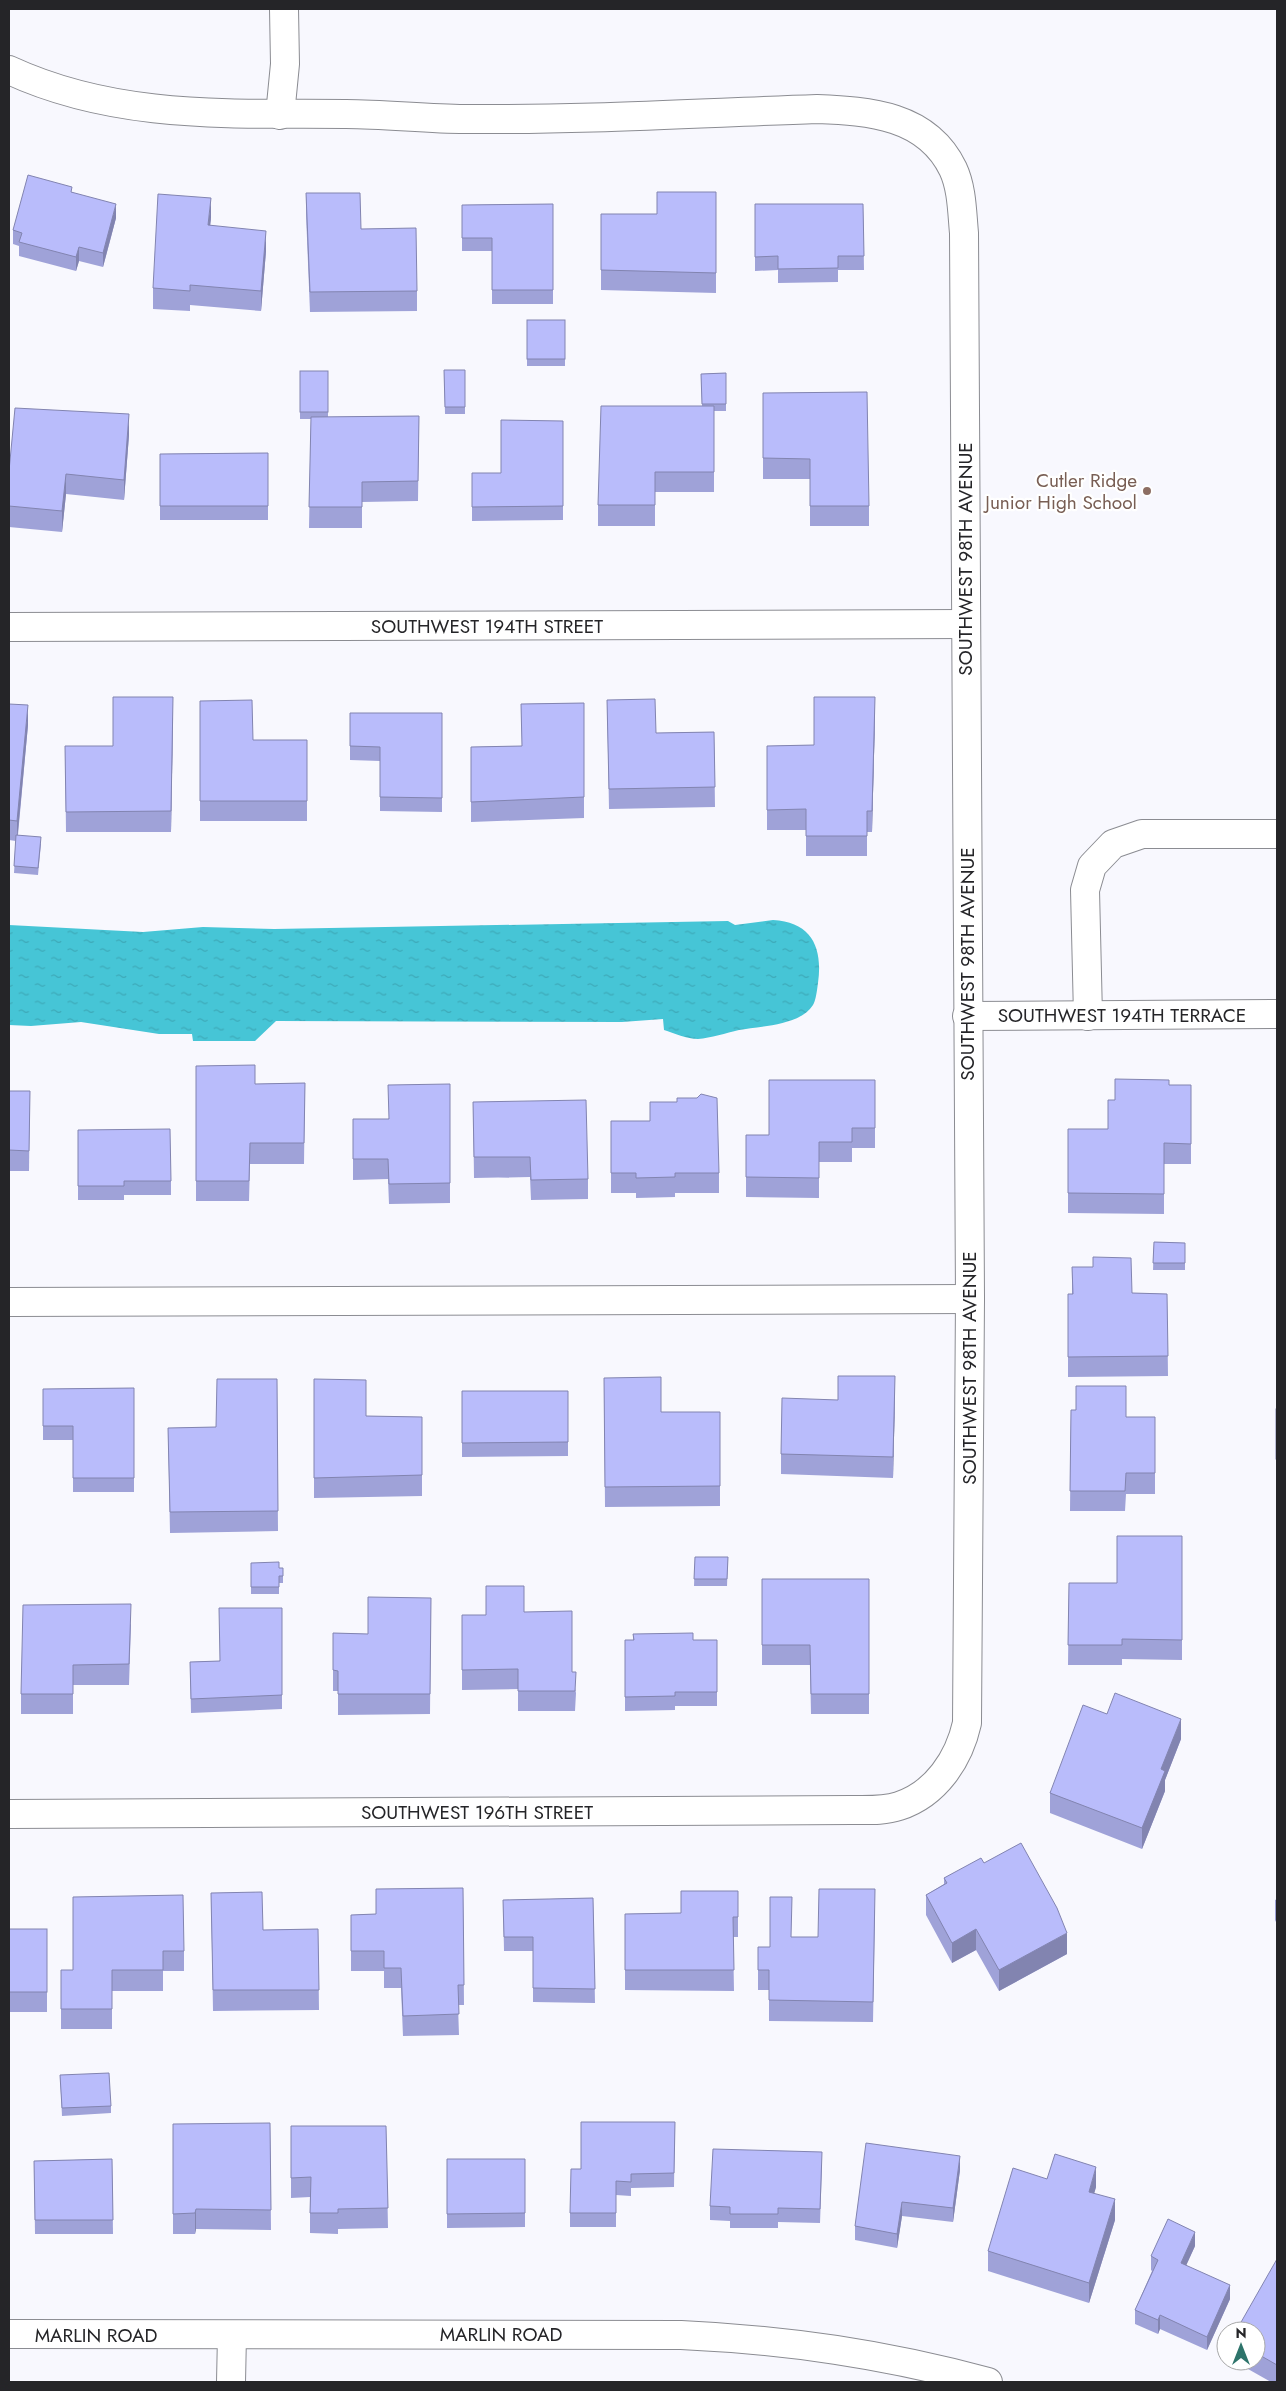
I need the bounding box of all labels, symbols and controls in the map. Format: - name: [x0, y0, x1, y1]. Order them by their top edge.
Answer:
- street label: SOUTHWEST 98TH AVENUE: [952, 442, 979, 676]
- place label: Cutler Ridge Junior High School: [982, 467, 1137, 516]
- marker: Cutler Ridge Junior High School: [1141, 485, 1153, 497]
- street label: SOUTHWEST 194TH STREET: [371, 613, 603, 640]
- street label: SOUTHWEST 98TH AVENUE: [954, 847, 981, 1081]
- street label: SOUTHWEST 194TH TERRACE: [998, 1002, 1246, 1029]
- street label: SOUTHWEST 98TH AVENUE: [956, 1251, 983, 1485]
- street label: SOUTHWEST 196TH STREET: [361, 1799, 593, 1826]
- street label: MARLIN ROAD: [440, 2321, 562, 2348]
- north arrow: [1216, 2321, 1266, 2371]
- street label: MARLIN ROAD: [35, 2322, 157, 2349]
- text: N: [1235, 2323, 1247, 2343]

